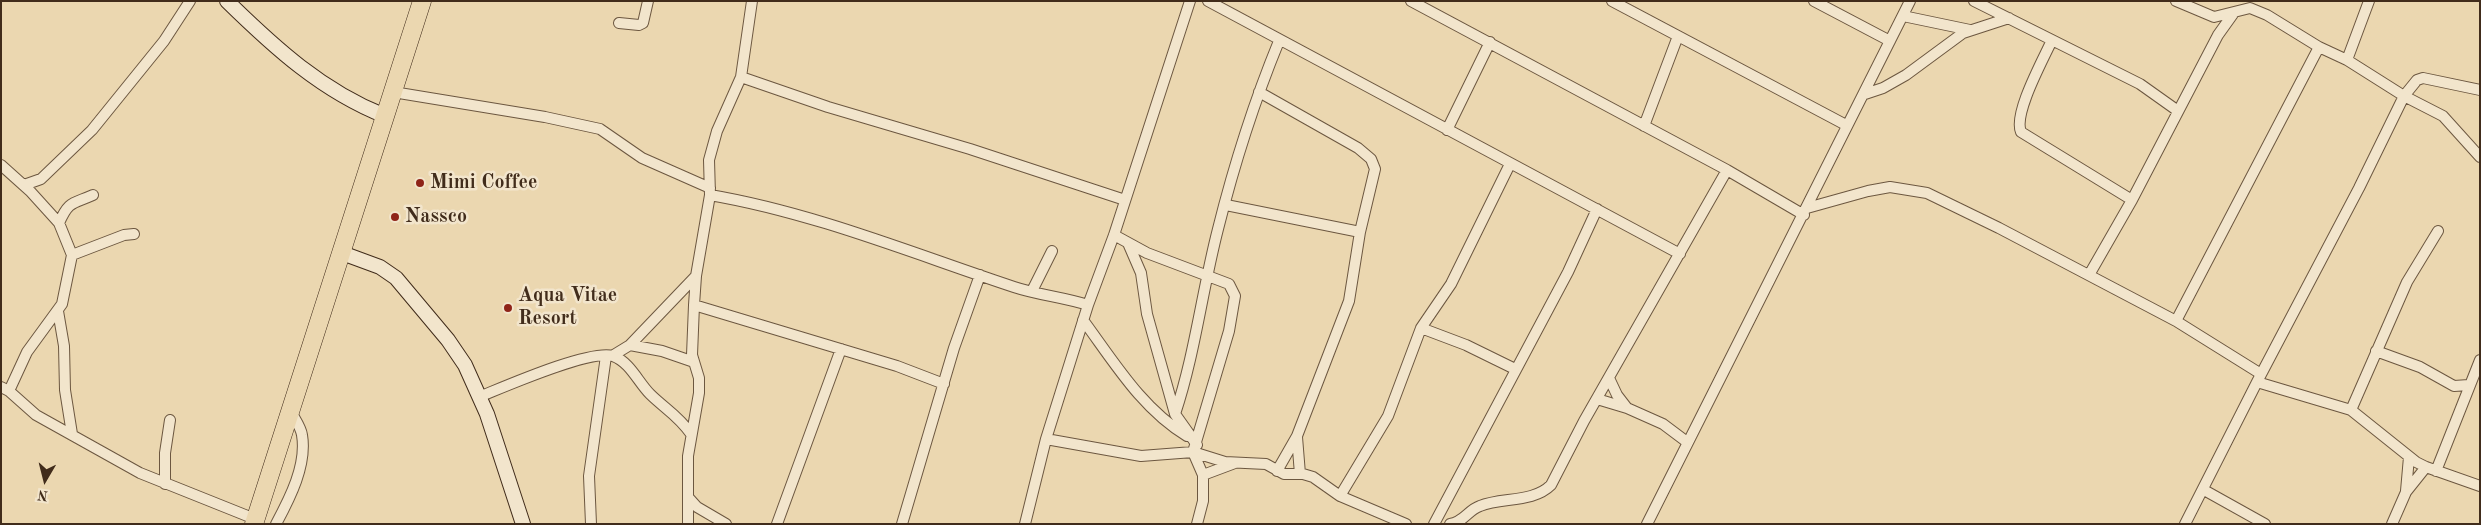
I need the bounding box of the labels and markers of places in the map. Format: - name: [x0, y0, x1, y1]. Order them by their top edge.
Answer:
- place label: Mimi Coffee: [430, 171, 537, 195]
- marker: Mimi Coffee: [414, 177, 426, 189]
- place label: Nassco: [405, 205, 467, 229]
- marker: Nassco: [389, 211, 401, 223]
- place label: Aqua Vitae Resort: [518, 284, 617, 331]
- marker: Aqua Vitae Resort: [502, 302, 514, 314]

